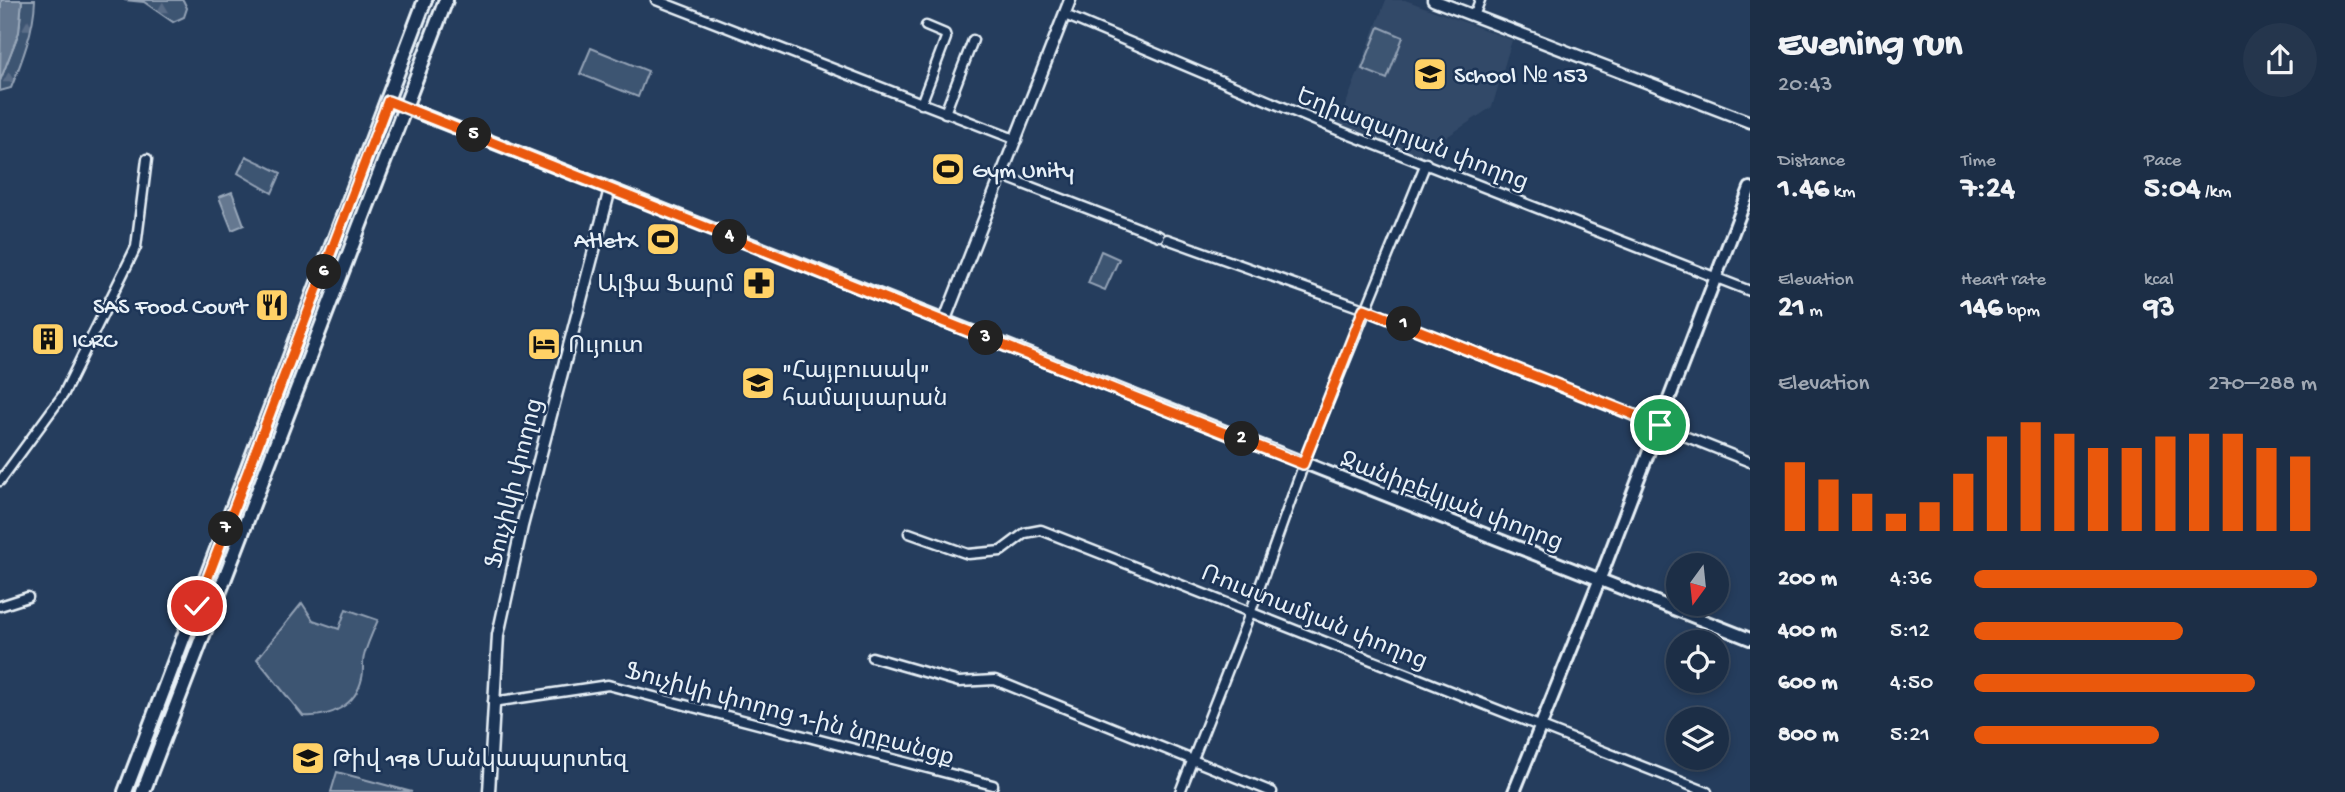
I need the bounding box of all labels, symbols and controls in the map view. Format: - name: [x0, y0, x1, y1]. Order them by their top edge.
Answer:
- button: share: [2243, 23, 2317, 97]
- text: Evening run: [1778, 24, 1962, 68]
- school or university icon: School № 153: [1411, 55, 1449, 93]
- place label: School № 153: [1454, 63, 1588, 92]
- text: 20:43: [1778, 72, 1832, 99]
- street label: Եղիազարյան փողոց: [1291, 84, 1532, 199]
- pin: 5: [456, 118, 491, 152]
- text: 5: [469, 123, 479, 146]
- sports icon: Gym Unity: [929, 150, 967, 188]
- text: Distance: [1778, 150, 1845, 173]
- text: Time: [1961, 150, 1996, 173]
- text: Pace: [2144, 150, 2181, 173]
- place label: Gym Unity: [972, 158, 1074, 187]
- text: 1.46: [1778, 173, 1829, 208]
- text: 7:24: [1961, 173, 2015, 208]
- text: 5:04: [2144, 173, 2200, 208]
- text: km: [1829, 181, 1855, 204]
- text: /km: [2200, 181, 2231, 204]
- pin: 4: [712, 219, 748, 254]
- sports icon: AtletX: [644, 220, 682, 258]
- text: 4: [725, 225, 734, 248]
- place label: AtletX: [574, 228, 639, 257]
- pin: 6: [306, 254, 342, 290]
- text: 6: [319, 260, 328, 283]
- pharmacy icon: Ալֆա Ֆարմ: [740, 264, 778, 302]
- text: Elevation: [1778, 269, 1854, 292]
- text: Heart rate: [1961, 269, 2046, 292]
- text: kcal: [2144, 269, 2174, 292]
- place label: Ալֆա Ֆարմ: [597, 272, 734, 301]
- restaurant icon: SAS Food Court: [253, 286, 291, 324]
- text: 21: [1778, 292, 1805, 327]
- text: 146: [1961, 292, 2003, 327]
- text: 93: [2144, 292, 2175, 327]
- place label: SAS Food Court: [93, 294, 249, 323]
- text: m: [1805, 300, 1823, 323]
- text: bpm: [2003, 300, 2040, 323]
- pin: 1: [1386, 306, 1422, 342]
- text: 1: [1400, 312, 1407, 335]
- building icon: ICRC: [29, 320, 67, 358]
- pin: 3: [968, 320, 1004, 356]
- hotel icon: Ույուտ: [525, 325, 563, 363]
- text: 3: [981, 326, 990, 349]
- place label: ICRC: [72, 328, 118, 357]
- place label: Ույուտ: [568, 333, 644, 362]
- place label: "Հայբուսակ" համալսարան: [782, 358, 948, 415]
- school or university icon: "Հայբուսակ" համալսարան: [739, 364, 777, 402]
- text: Elevation: [1778, 371, 1869, 398]
- text: 270–288 m: [2208, 371, 2317, 398]
- pin: [1630, 395, 1690, 455]
- street label: Ֆուչիկի փողոց: [481, 396, 552, 572]
- icon: arrive: [1641, 406, 1679, 444]
- pin: 2: [1224, 422, 1260, 457]
- text: 2: [1237, 427, 1246, 450]
- street label: Ջանիբեկյան փողոց: [1335, 447, 1566, 559]
- pin: 7: [208, 512, 244, 546]
- text: 7: [221, 517, 230, 540]
- north arrow: [1666, 553, 1729, 616]
- map controls: [1666, 553, 1729, 770]
- street label: Ռուստամյան փողոց: [1196, 560, 1431, 678]
- text: 200 m: [1778, 566, 1837, 593]
- text: 4:36: [1890, 566, 1932, 593]
- pin: [167, 576, 227, 636]
- icon: check: [178, 587, 216, 625]
- text: 400 m: [1778, 618, 1837, 645]
- text: 5:12: [1890, 618, 1930, 645]
- button: locate: [1666, 630, 1729, 693]
- street label: Ֆուչիկի փողոց 1-ին նրբանցք: [621, 658, 957, 774]
- text: 600 m: [1778, 670, 1838, 697]
- text: 4:50: [1890, 670, 1933, 697]
- button: layers: [1666, 707, 1729, 770]
- text: 800 m: [1778, 722, 1839, 749]
- text: 5:21: [1890, 722, 1930, 749]
- school or university icon: Թիվ 198 Մանկապարտեզ: [289, 739, 327, 777]
- place label: Թիվ 198 Մանկապարտեզ: [332, 747, 629, 776]

